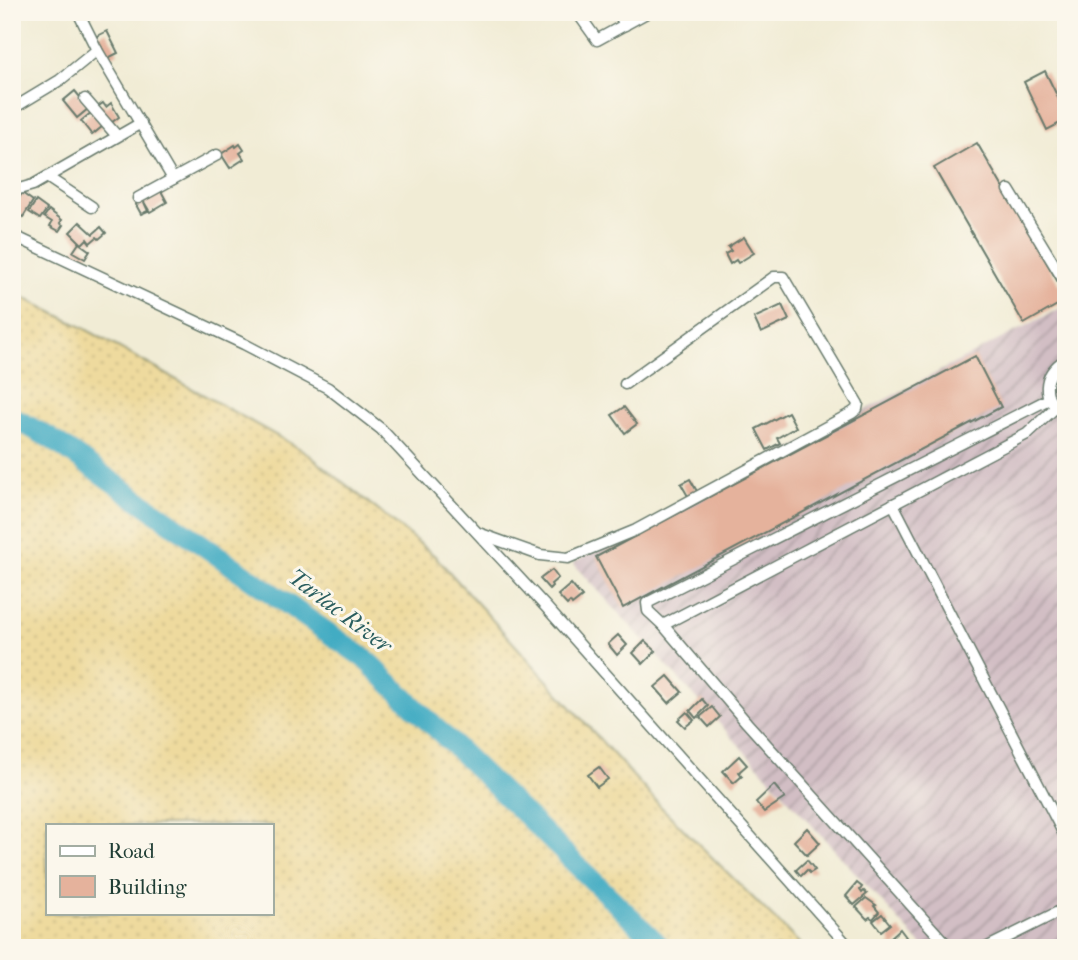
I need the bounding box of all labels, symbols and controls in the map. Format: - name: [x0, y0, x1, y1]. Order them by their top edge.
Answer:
- water label: Tarlac River: [283, 563, 398, 660]
- legend: [46, 824, 273, 914]
- text: Road: [108, 839, 155, 863]
- text: Building: [108, 875, 187, 899]

